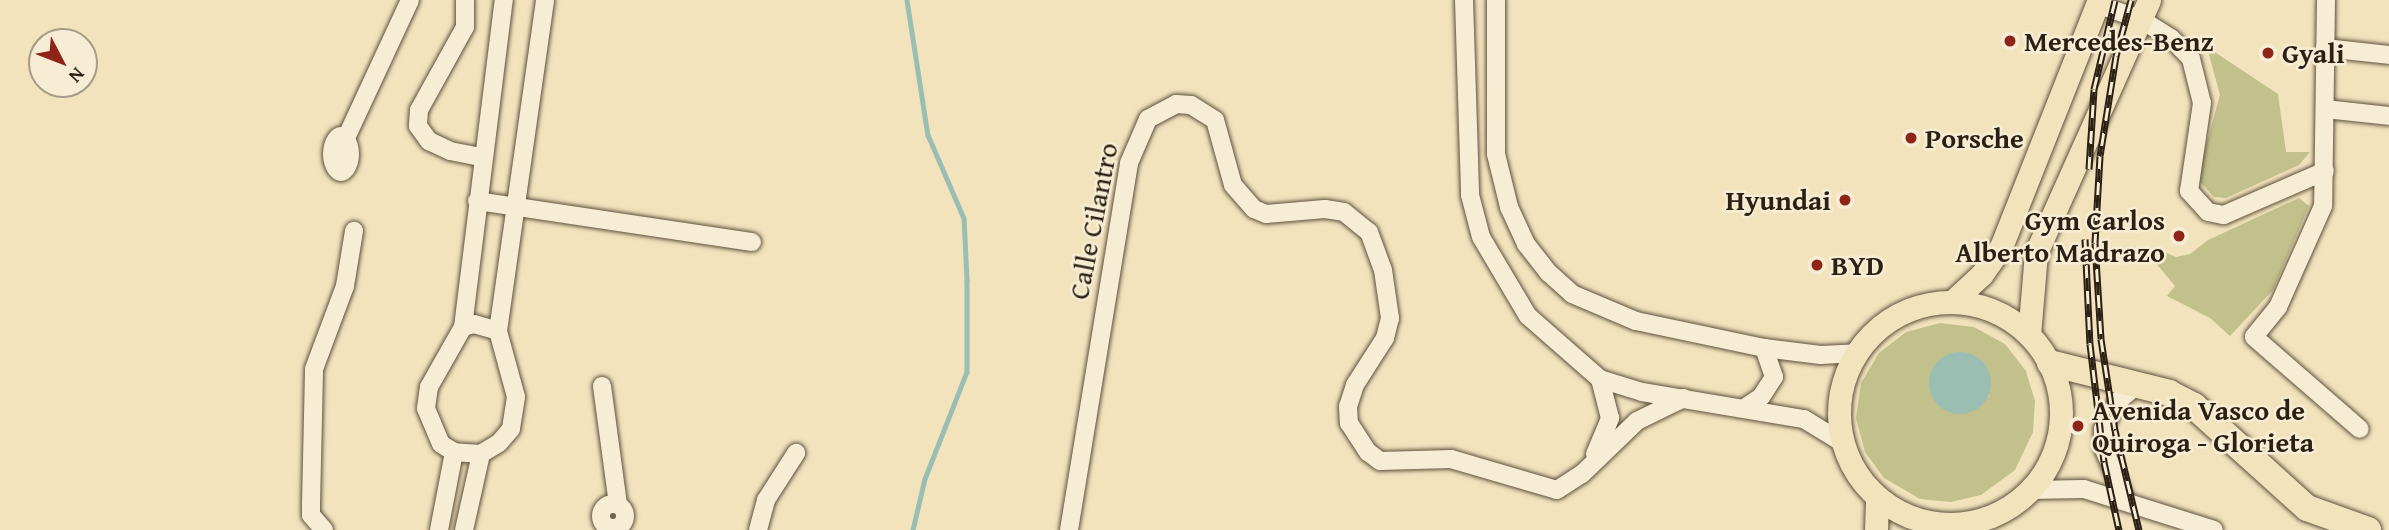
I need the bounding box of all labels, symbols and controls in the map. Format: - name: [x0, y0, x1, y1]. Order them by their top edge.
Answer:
- place label: Mercedes-Benz: [2024, 24, 2214, 58]
- north arrow: [28, 28, 98, 98]
- marker: Mercedes-Benz: [2002, 33, 2018, 49]
- place label: Gyali: [2282, 36, 2345, 70]
- marker: Gyali: [2260, 45, 2276, 61]
- text: N: [62, 62, 92, 90]
- place label: Porsche: [1925, 121, 2024, 155]
- marker: Porsche: [1903, 130, 1919, 146]
- street label: Calle Cilantro: [1061, 140, 1125, 302]
- place label: Hyundai: [1726, 183, 1831, 217]
- marker: Hyundai: [1837, 192, 1853, 208]
- place label: Gym Carlos Alberto Madrazo: [1955, 203, 2165, 269]
- marker: Gym Carlos Alberto Madrazo: [2171, 228, 2187, 244]
- place label: BYD: [1831, 248, 1884, 282]
- marker: BYD: [1809, 257, 1825, 273]
- place label: Avenida Vasco de Quiroga - Glorieta: [2092, 393, 2314, 459]
- marker: Avenida Vasco de Quiroga - Glorieta: [2070, 418, 2086, 434]

